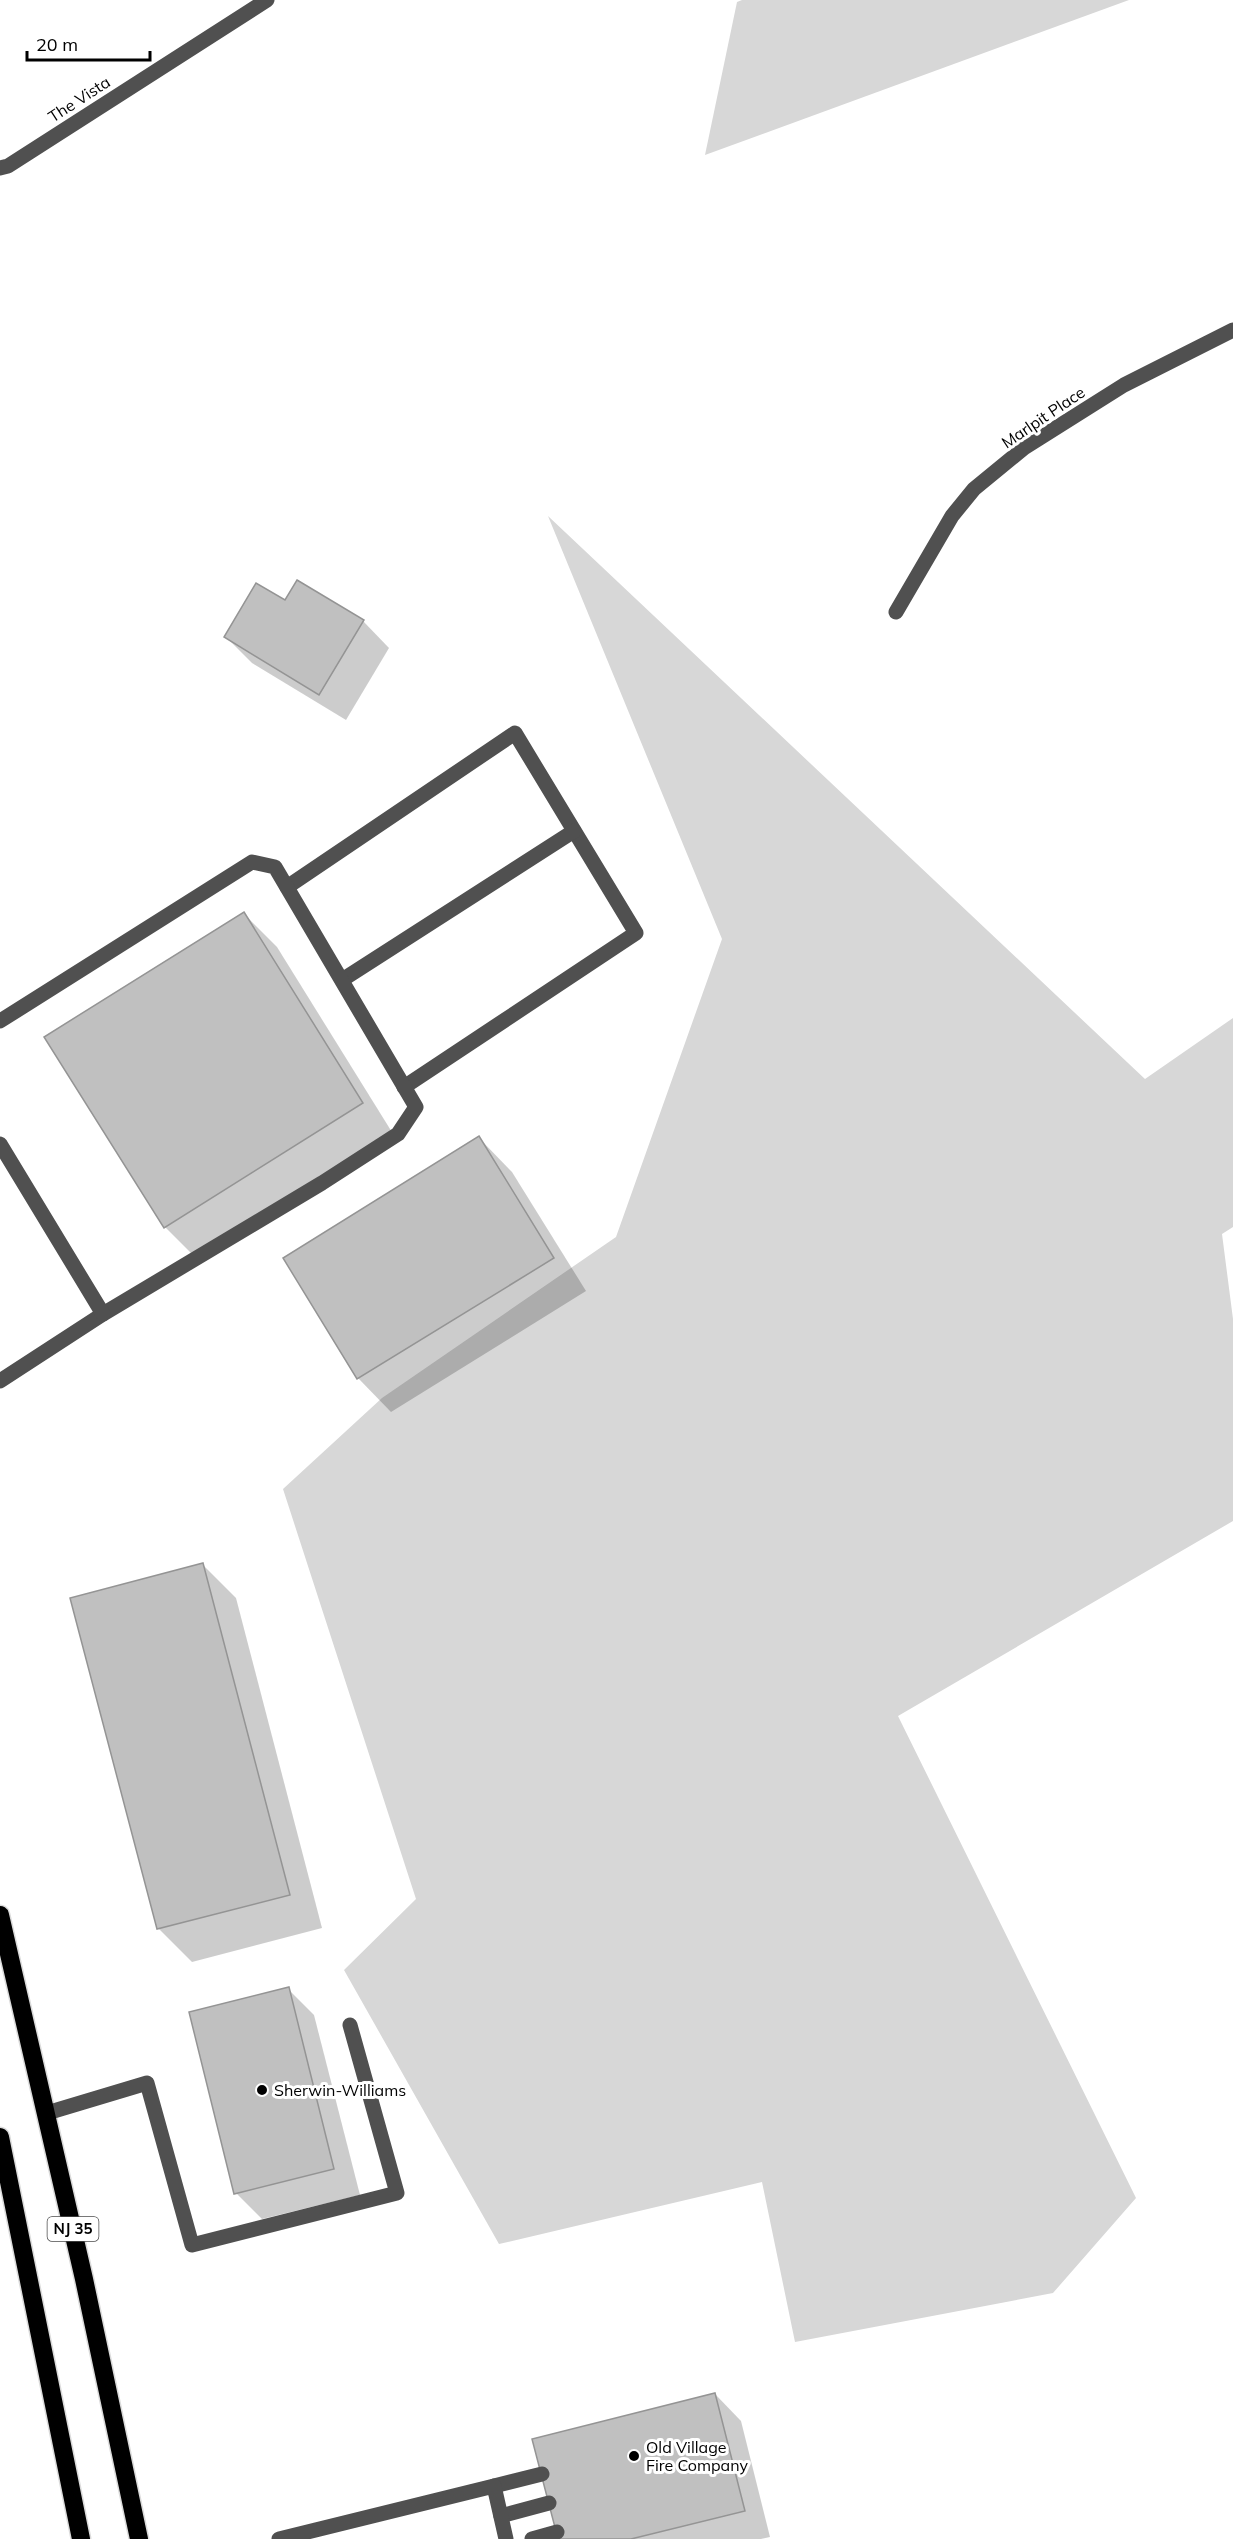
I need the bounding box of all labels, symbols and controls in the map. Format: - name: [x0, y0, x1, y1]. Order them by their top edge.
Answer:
- scale bar: [27, 24, 150, 62]
- text: 20 m: [36, 33, 78, 56]
- street label: The Vista: [44, 72, 114, 126]
- street label: Marlpit Place: [997, 382, 1089, 452]
- place label: Sherwin-Williams: [274, 2080, 406, 2100]
- marker: Sherwin-Williams: [255, 2083, 269, 2097]
- road number: NJ 35: [48, 2217, 98, 2241]
- place label: Old Village Fire Company: [646, 2437, 748, 2475]
- marker: Old Village Fire Company: [627, 2449, 641, 2463]

